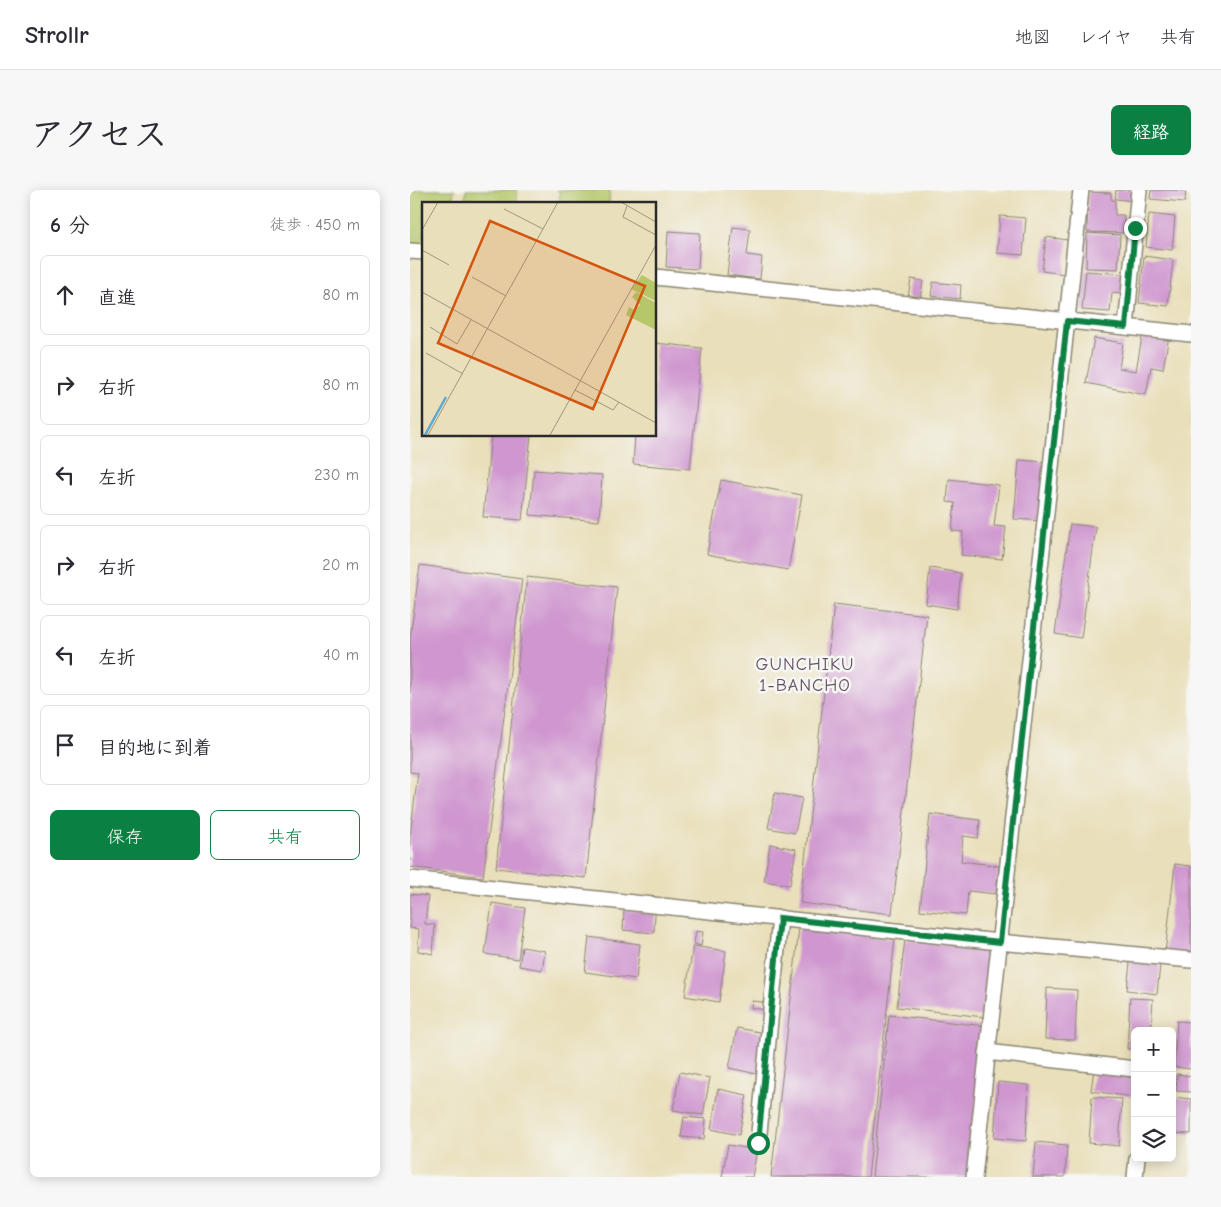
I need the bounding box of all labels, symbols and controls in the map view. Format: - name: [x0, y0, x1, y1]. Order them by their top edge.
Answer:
- text: Strollr: [25, 21, 89, 49]
- text: 地図: [1015, 27, 1051, 48]
- text: レイヤ: [1079, 27, 1132, 48]
- text: 共有: [1160, 27, 1196, 48]
- button: 経路: [1111, 105, 1191, 155]
- text: アクセス: [30, 114, 168, 155]
- inset map: [422, 202, 656, 436]
- text: 6 分: [50, 213, 89, 237]
- text: 徒歩 · 450 m: [270, 216, 360, 234]
- route end: [1124, 217, 1147, 240]
- icon: ahead: [51, 281, 79, 309]
- text: 80 m: [322, 286, 359, 304]
- text: 直進: [98, 287, 136, 309]
- icon: right: [51, 371, 79, 399]
- text: 80 m: [322, 376, 359, 394]
- text: 右折: [98, 377, 136, 399]
- icon: left: [51, 461, 79, 489]
- text: 230 m: [314, 466, 359, 484]
- text: 左折: [98, 467, 136, 489]
- icon: right: [51, 551, 79, 579]
- text: 20 m: [322, 556, 359, 574]
- text: 右折: [98, 557, 136, 579]
- icon: left: [51, 641, 79, 669]
- text: 40 m: [323, 646, 359, 664]
- text: 左折: [98, 647, 136, 669]
- district label: GUNCHIKU 1-BANCHO: [756, 654, 854, 696]
- icon: arrive: [51, 731, 79, 759]
- text: 目的地に到着: [98, 737, 212, 759]
- button: 保存: [50, 810, 200, 860]
- button: 共有: [210, 810, 360, 860]
- map controls: [1131, 1027, 1176, 1162]
- button: +: [1131, 1027, 1176, 1072]
- button: −: [1131, 1072, 1176, 1117]
- button: layers: [1131, 1117, 1176, 1162]
- route start: [747, 1132, 770, 1155]

